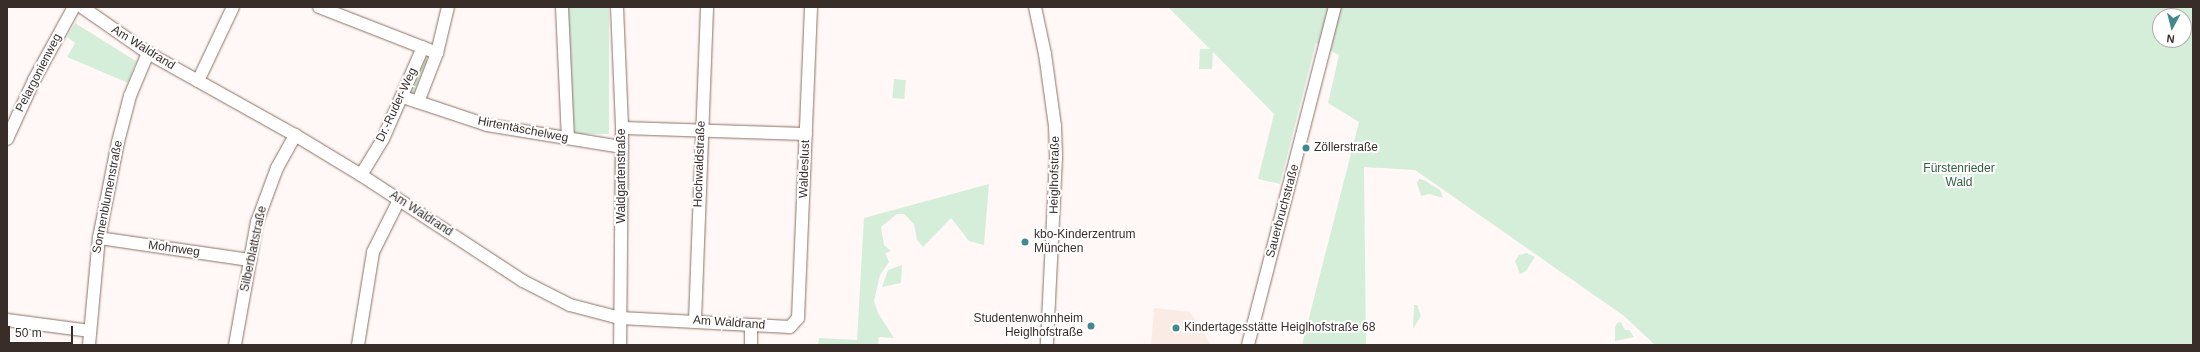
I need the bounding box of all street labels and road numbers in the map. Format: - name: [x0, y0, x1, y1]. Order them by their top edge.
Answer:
- street label: Am Waldrand: [109, 23, 177, 73]
- street label: Pelargonienweg: [13, 31, 65, 115]
- street label: Dr.-Ruder-Weg: [373, 65, 421, 145]
- street label: Hirtentäschelweg: [476, 114, 570, 146]
- street label: Hochwaldstraße: [691, 120, 709, 208]
- street label: Waldgartenstraße: [615, 129, 629, 223]
- street label: Heiglhofstraße: [1047, 136, 1063, 214]
- street label: Sonnenblumenstraße: [90, 139, 126, 255]
- street label: Waldeslust: [797, 140, 813, 198]
- street label: Sauerbruchstraße: [1264, 163, 1302, 259]
- street label: Am Waldrand: [387, 188, 455, 240]
- street label: Silberblattstraße: [238, 205, 270, 293]
- street label: Mohnweg: [147, 238, 201, 260]
- street label: Am Waldrand: [692, 313, 766, 333]

